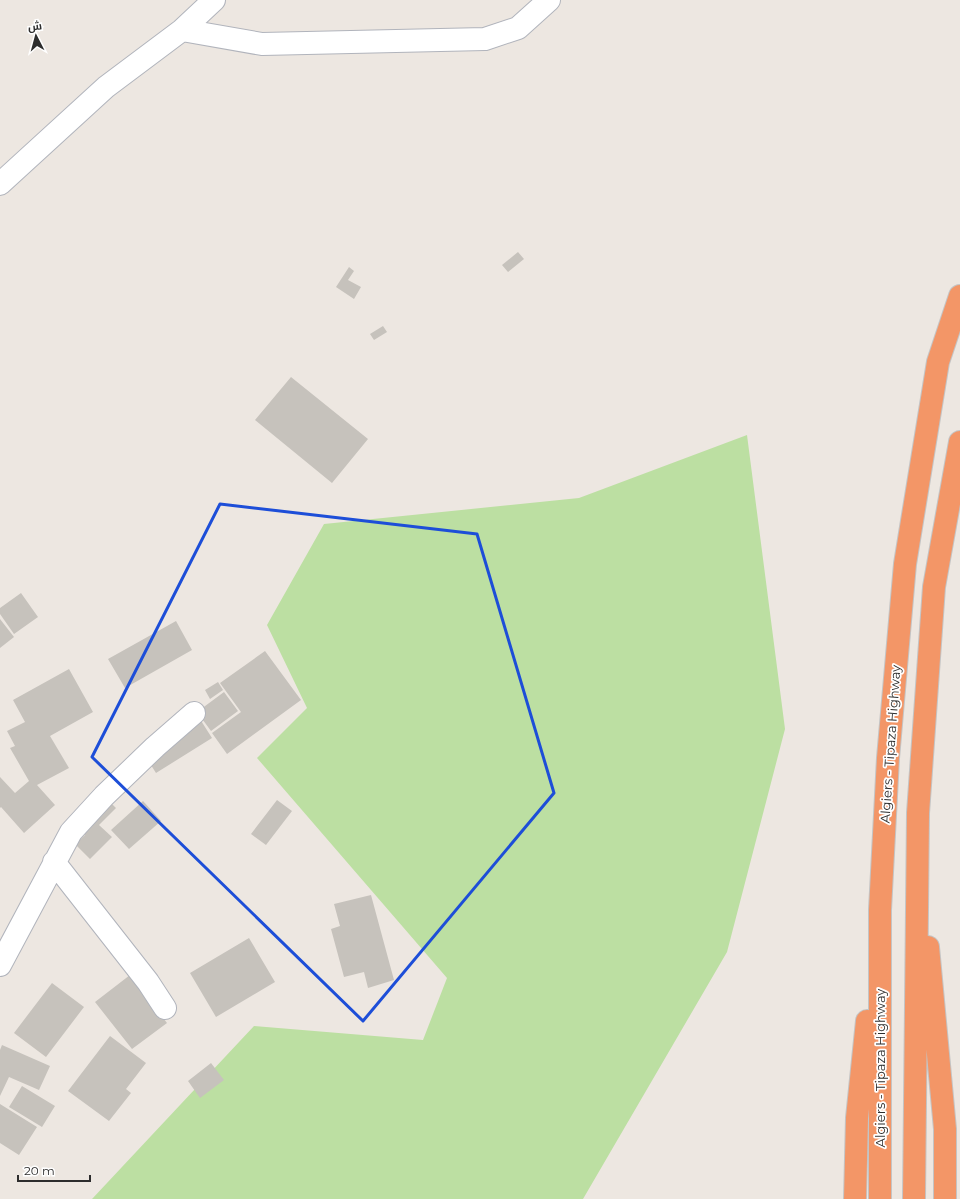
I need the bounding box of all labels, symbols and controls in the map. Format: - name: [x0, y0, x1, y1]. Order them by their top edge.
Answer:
- north arrow: [16, 16, 56, 56]
- text: ش: [27, 18, 43, 34]
- street label: Algiers - Tipaza Highway: [876, 663, 904, 824]
- street label: Algiers - Tipaza Highway: [872, 988, 888, 1147]
- scale bar: [18, 1157, 90, 1183]
- text: 20 m: [24, 1163, 55, 1178]

